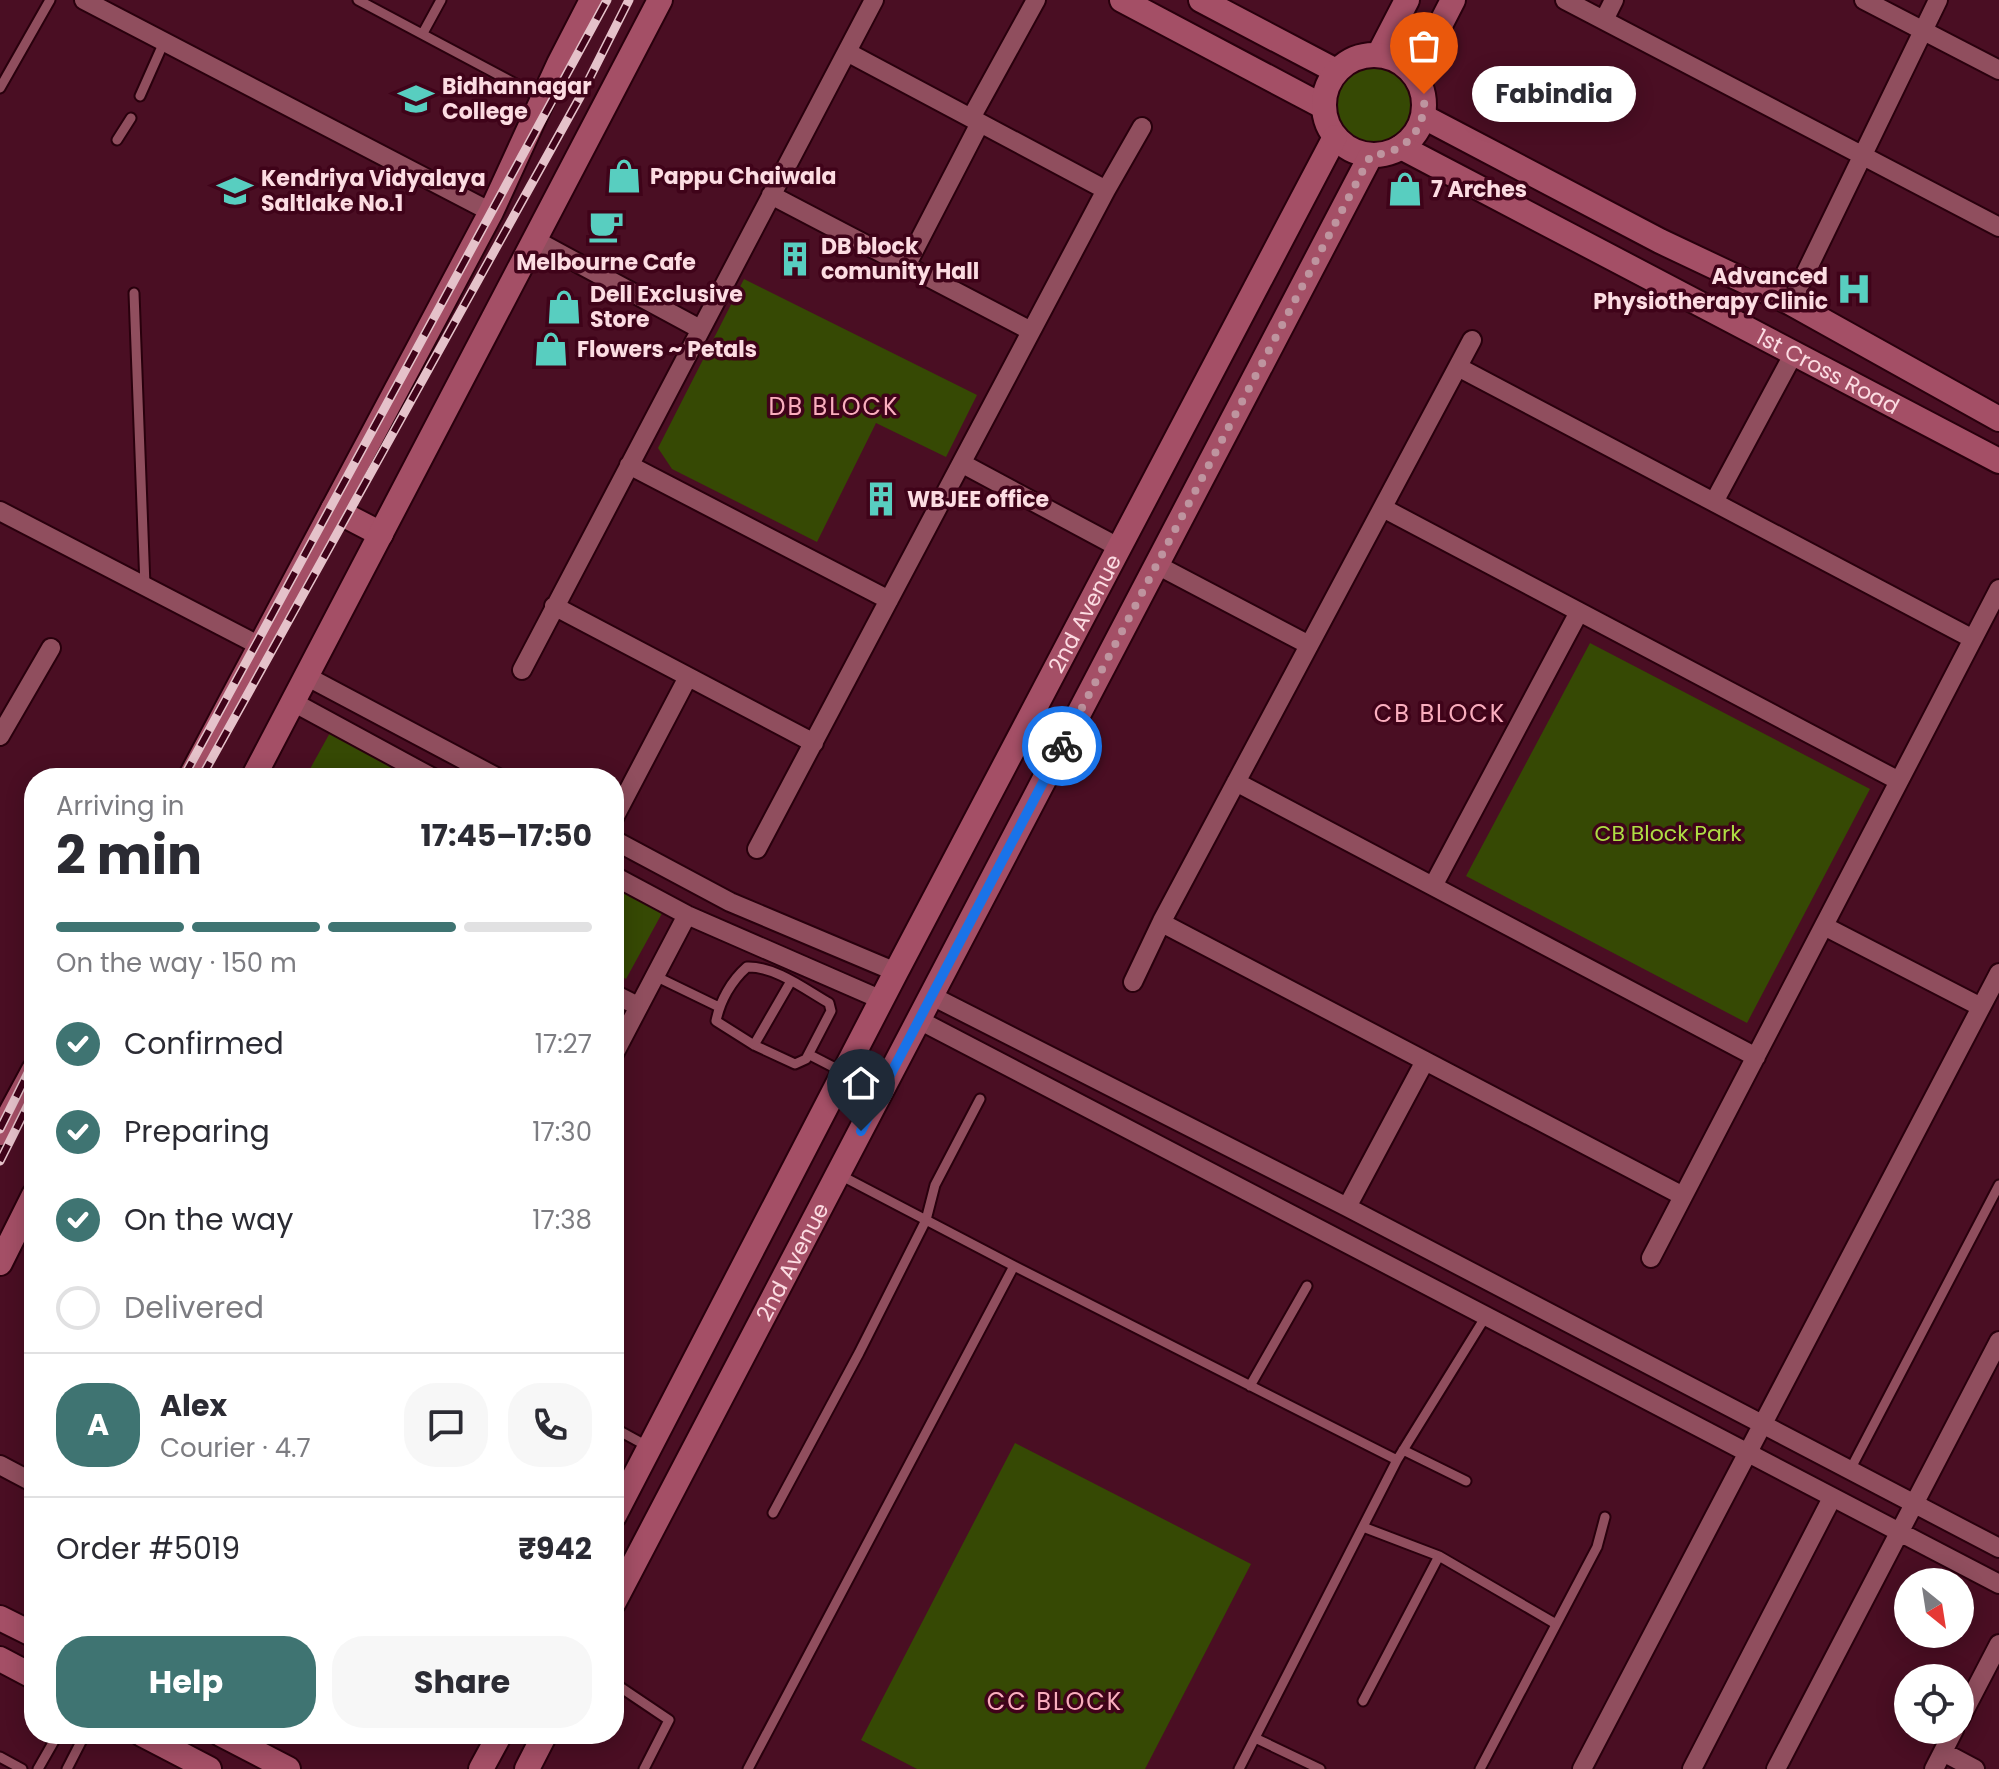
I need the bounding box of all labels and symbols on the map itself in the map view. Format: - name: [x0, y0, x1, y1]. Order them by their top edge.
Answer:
- pin: [1390, 12, 1458, 94]
- callout: Fabindia: [1472, 66, 1636, 122]
- place label: Bidhannagar College: [442, 71, 592, 127]
- school or university icon: Bidhannagar College: [397, 80, 435, 118]
- shop icon: Pappu Chaiwala: [605, 157, 643, 195]
- place label: Pappu Chaiwala: [650, 161, 836, 192]
- place label: Kendriya Vidyalaya Saltlake No.1: [261, 163, 486, 219]
- shop icon: 7 Arches: [1386, 170, 1424, 208]
- school or university icon: Kendriya Vidyalaya Saltlake No.1: [216, 172, 254, 210]
- place label: 7 Arches: [1431, 174, 1527, 205]
- cafe icon: Melbourne Cafe: [587, 207, 625, 245]
- place label: DB block comunity Hall: [821, 231, 979, 287]
- building icon: DB block comunity Hall: [776, 240, 814, 278]
- place label: Melbourne Cafe: [516, 247, 696, 278]
- place label: Advanced Physiotherapy Clinic: [1593, 261, 1828, 317]
- hospital icon: Advanced Physiotherapy Clinic: [1835, 270, 1873, 308]
- place label: Dell Exclusive Store: [590, 279, 743, 335]
- shop icon: Dell Exclusive Store: [545, 288, 583, 326]
- street label: 1st Cross Road: [1751, 321, 1905, 421]
- shop icon: Flowers ~ Petals: [532, 330, 570, 368]
- place label: Flowers ~ Petals: [577, 334, 757, 365]
- district label: DB BLOCK: [769, 390, 899, 423]
- building icon: WBJEE office: [862, 480, 900, 518]
- place label: WBJEE office: [907, 484, 1049, 515]
- street label: 2nd Avenue: [1041, 548, 1129, 678]
- district label: CB BLOCK: [1374, 697, 1506, 730]
- courier: [1022, 706, 1102, 786]
- park label: CB Block Park: [1594, 818, 1742, 849]
- pin: [827, 1049, 895, 1131]
- street label: 2nd Avenue: [748, 1197, 836, 1327]
- north arrow: [1894, 1568, 1974, 1648]
- district label: CC BLOCK: [987, 1685, 1123, 1718]

